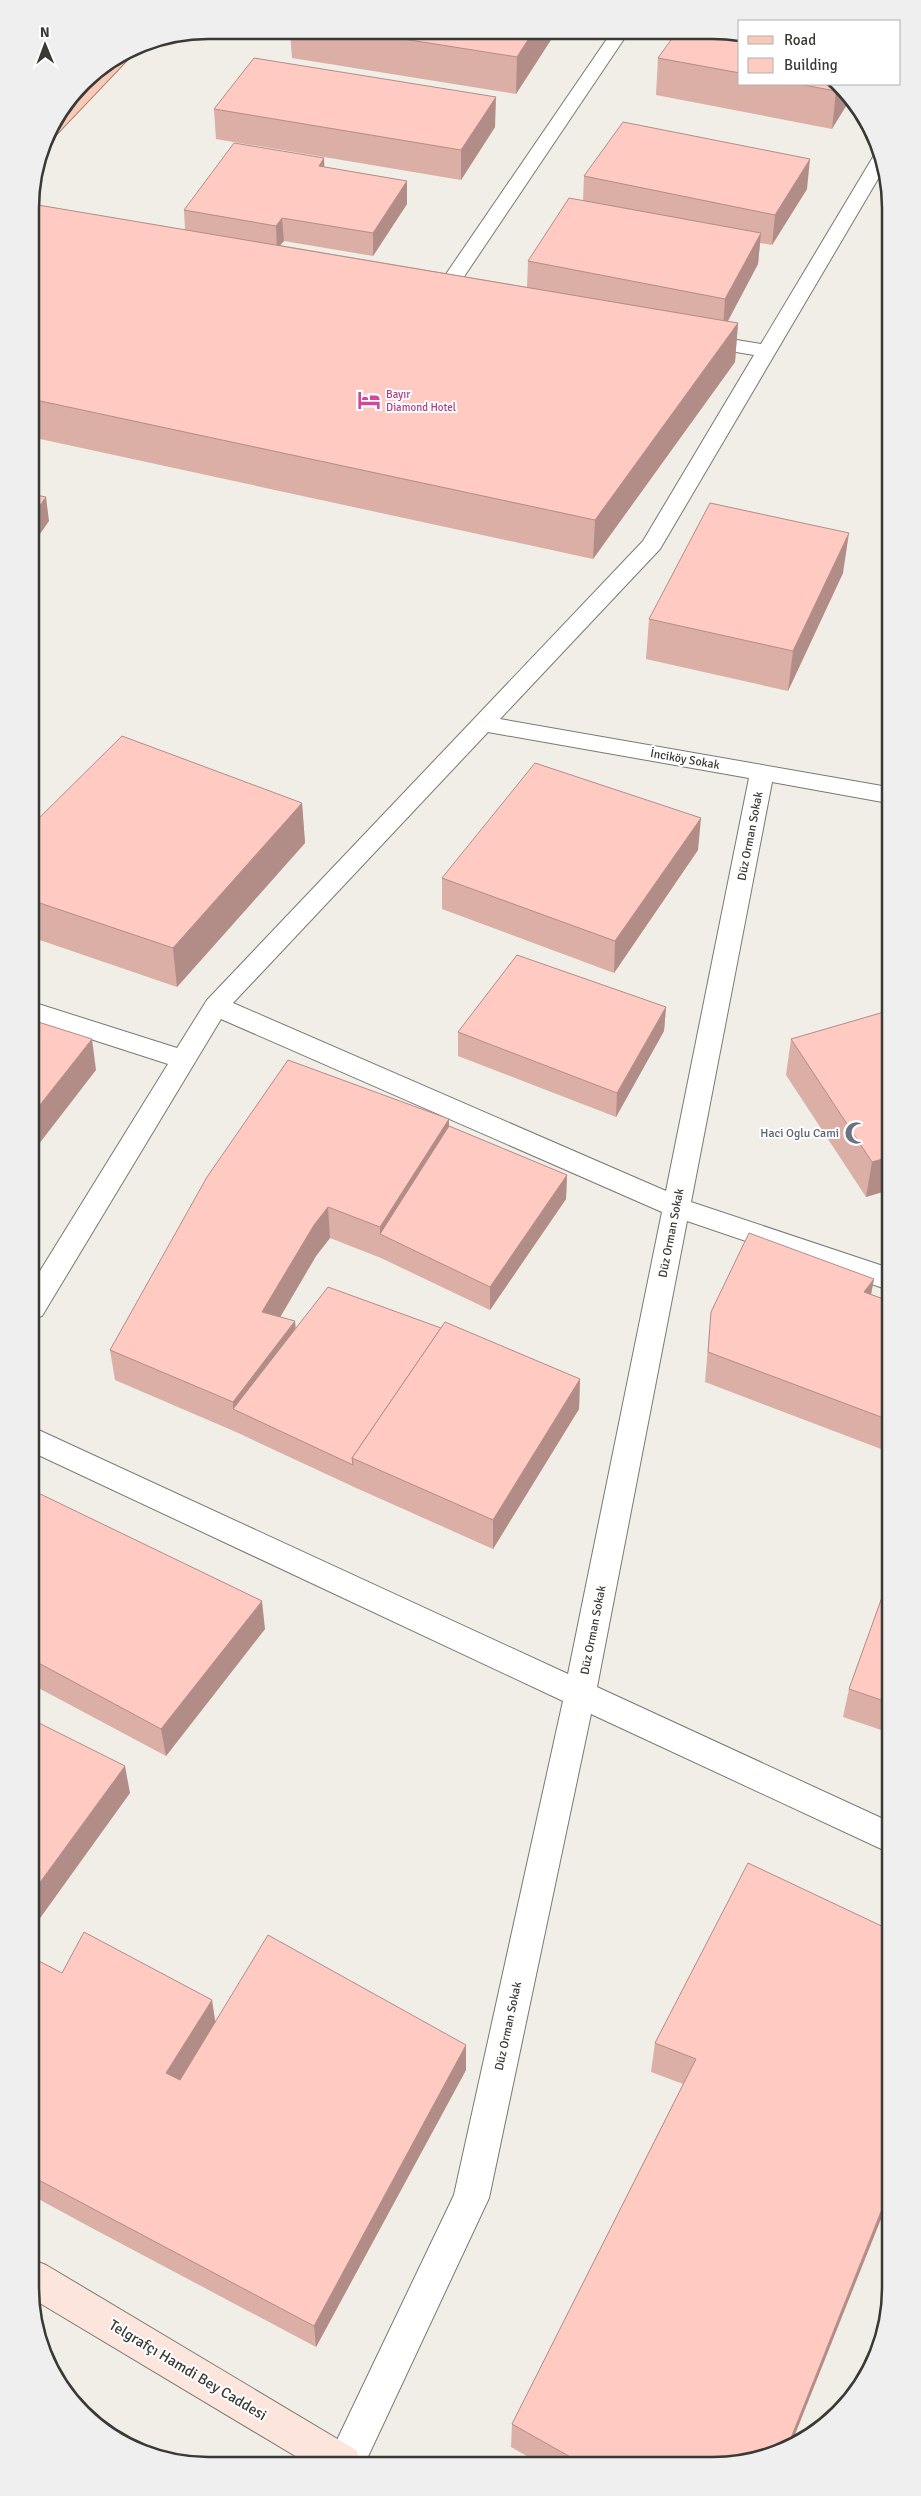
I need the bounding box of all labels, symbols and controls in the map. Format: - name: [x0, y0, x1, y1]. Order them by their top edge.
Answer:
- north arrow: [20, 20, 70, 70]
- legend: [738, 20, 901, 85]
- text: N: [40, 24, 50, 41]
- text: Road: [784, 31, 816, 49]
- text: Building: [784, 56, 838, 74]
- hotel icon: Bayır Diamond Hotel: [356, 387, 382, 413]
- place label: Bayır Diamond Hotel: [386, 388, 456, 414]
- street label: İnciköy Sokak: [649, 746, 721, 773]
- street label: Düz Orman Sokak: [734, 790, 766, 882]
- mosque icon: Haci Oglu Cami: [843, 1120, 869, 1146]
- place label: Haci Oglu Cami: [760, 1126, 839, 1141]
- street label: Düz Orman Sokak: [655, 1187, 687, 1279]
- street label: Düz Orman Sokak: [577, 1584, 609, 1676]
- street label: Düz Orman Sokak: [492, 1980, 525, 2072]
- street label: Telgrafçı Hamdi Bey Caddesi: [106, 2316, 270, 2424]

